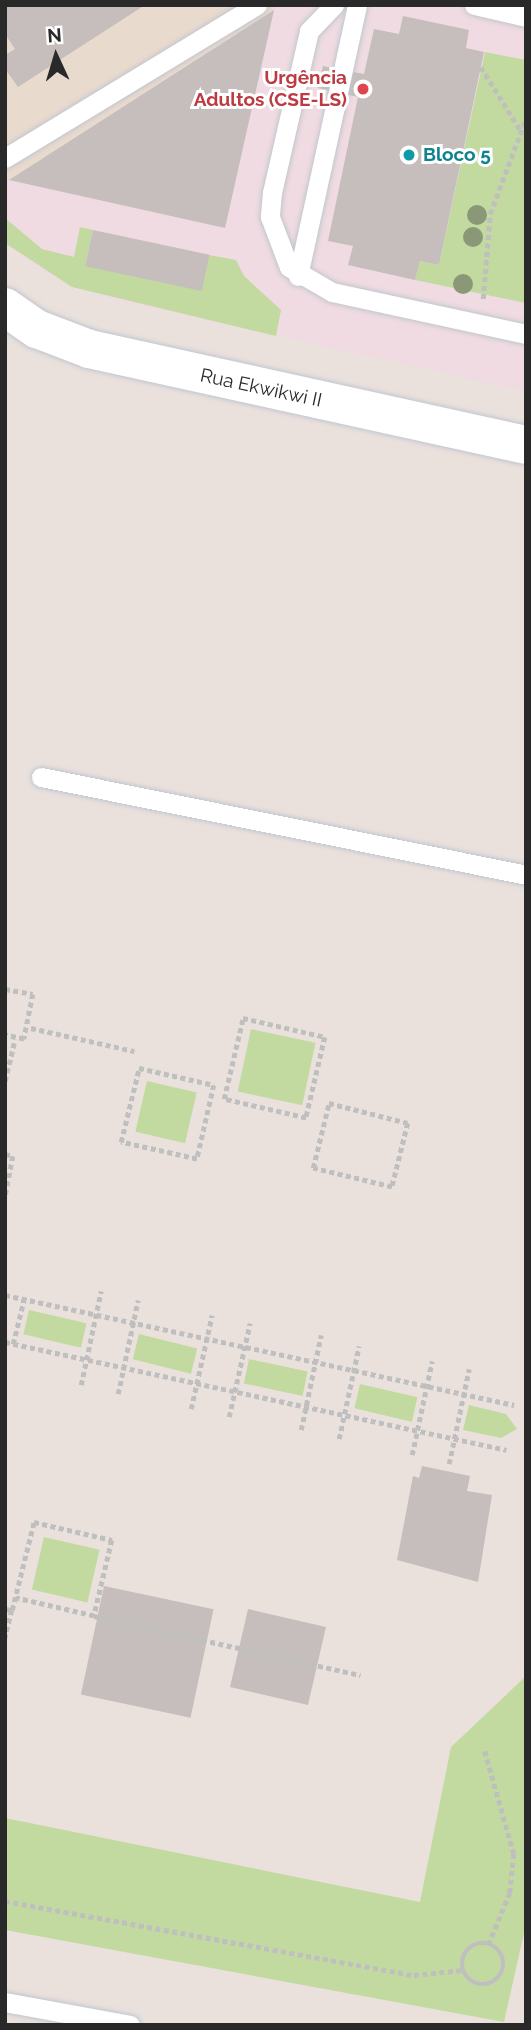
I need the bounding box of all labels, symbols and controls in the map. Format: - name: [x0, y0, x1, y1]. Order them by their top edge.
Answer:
- north arrow: [21, 21, 91, 91]
- text: N: [47, 24, 63, 47]
- place label: Urgência Adultos (CSE-LS): [194, 67, 347, 111]
- marker: Urgência Adultos (CSE-LS): [353, 79, 373, 99]
- place label: Bloco 5: [423, 144, 491, 166]
- marker: Bloco 5: [401, 147, 417, 163]
- street label: Rua Ekwikwi II: [198, 364, 324, 412]

